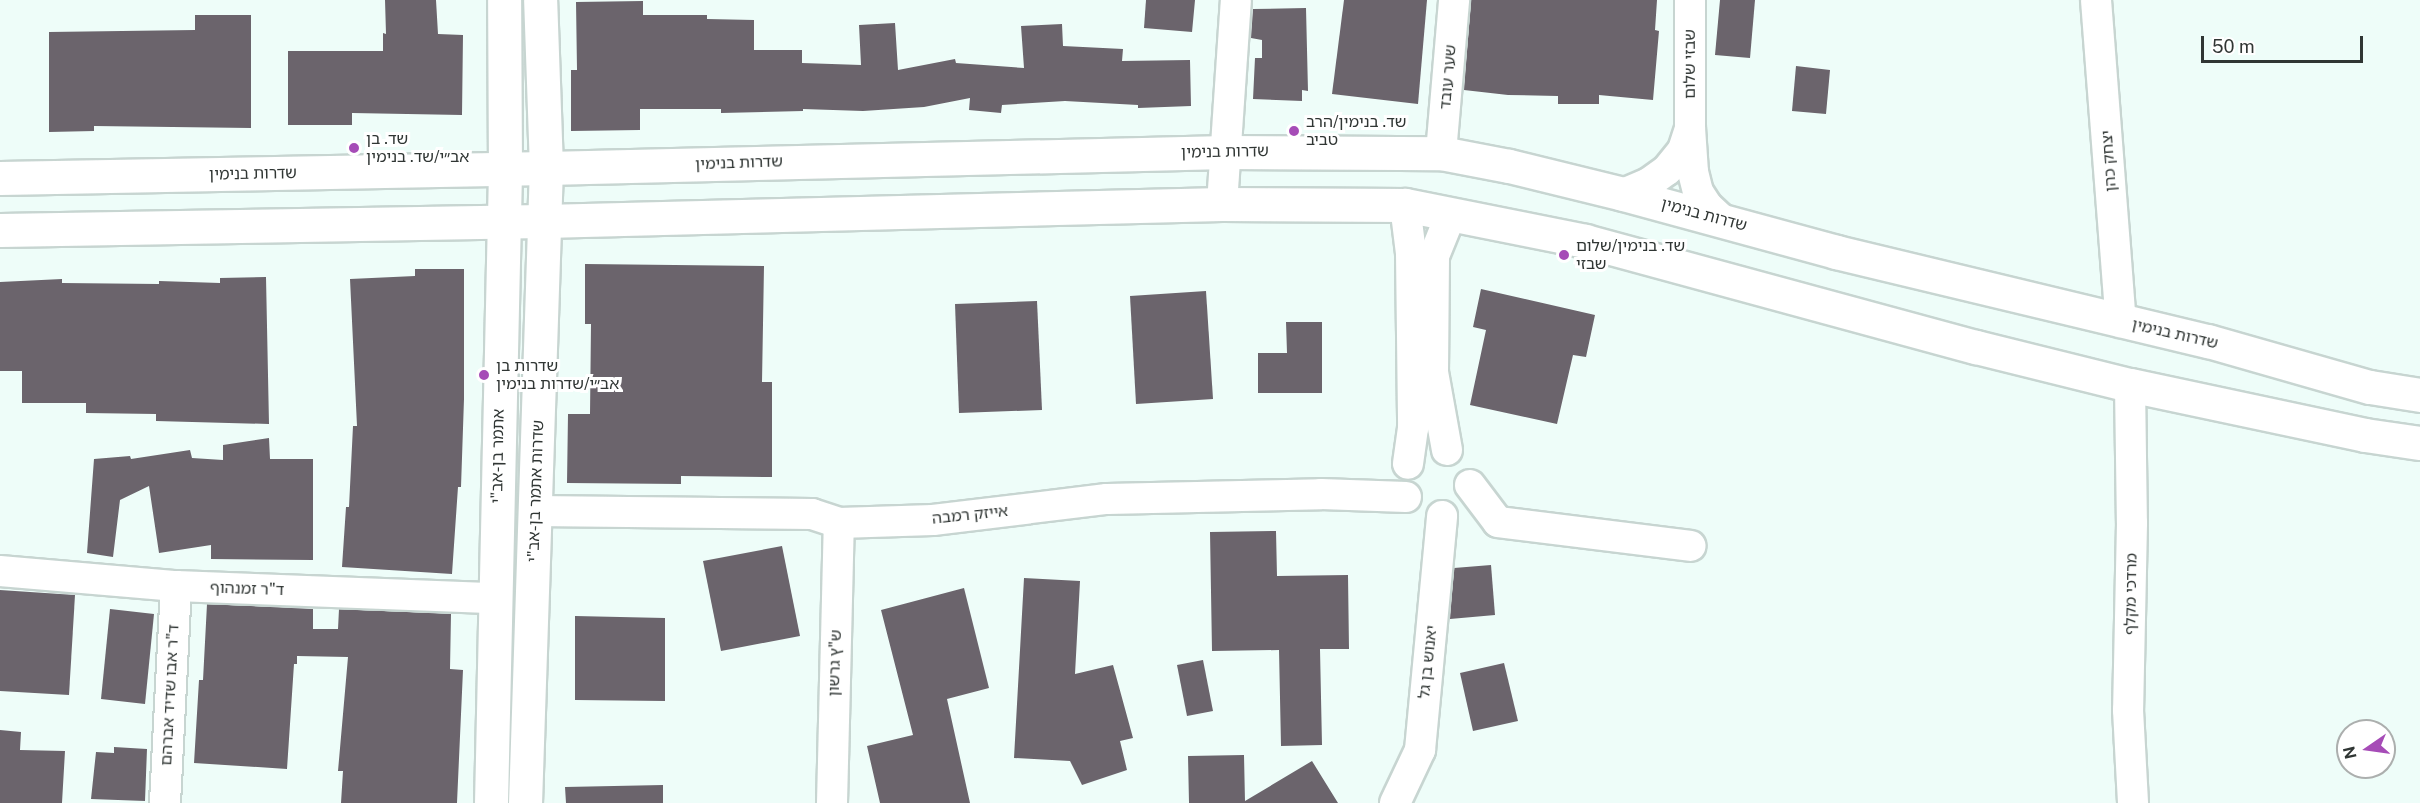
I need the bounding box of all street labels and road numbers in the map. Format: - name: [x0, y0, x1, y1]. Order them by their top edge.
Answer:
- street label: שבזי שלום: [1680, 29, 1700, 99]
- street label: שער עובד: [1436, 44, 1460, 110]
- street label: יצחק כהן: [2097, 130, 2121, 192]
- street label: שדרות בנימין: [1181, 142, 1269, 162]
- street label: שדרות בנימין: [695, 152, 783, 174]
- street label: שדרות בנימין: [209, 164, 297, 184]
- street label: שדרות בנימין: [1659, 194, 1749, 236]
- street label: שדרות בנימין: [2130, 315, 2220, 353]
- street label: אתמר בן-אב"י: [488, 409, 508, 503]
- street label: שדרות אתמר בן-אב"י: [524, 420, 548, 562]
- street label: אייזק רמבה: [931, 501, 1009, 529]
- street label: מרדכי מקלף: [2121, 553, 2141, 635]
- street label: ד"ר זמנהוף: [209, 578, 285, 600]
- street label: ד"ר אבו שדיד אברהם: [157, 624, 183, 766]
- street label: יאנוש בן גל: [1415, 624, 1441, 700]
- street label: ש"ץ גרשון: [824, 629, 846, 697]

